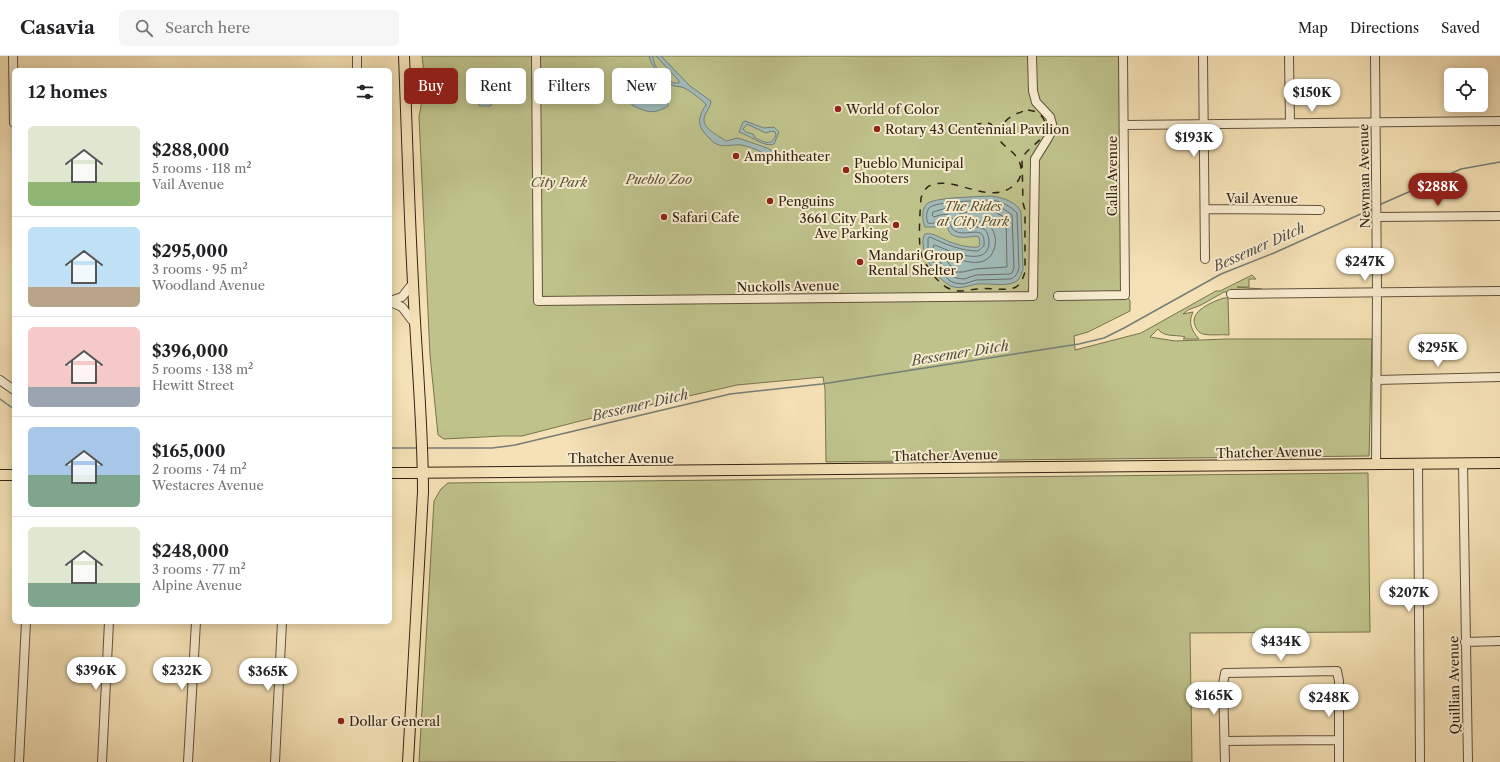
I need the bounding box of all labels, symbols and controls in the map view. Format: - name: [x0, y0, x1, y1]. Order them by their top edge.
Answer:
- search box: [119, 10, 399, 46]
- text: Casavia: [20, 16, 95, 39]
- icon: search: [133, 17, 155, 39]
- text: Search here: [165, 18, 250, 37]
- text: Map: [1298, 19, 1328, 37]
- text: Directions: [1350, 19, 1419, 37]
- text: Saved: [1441, 19, 1480, 37]
- chip: Buy: [404, 68, 458, 104]
- chip: Rent: [466, 68, 526, 104]
- chip: Filters: [534, 68, 604, 104]
- chip: New: [612, 68, 671, 104]
- map controls: [1444, 68, 1488, 112]
- button: locate: [1444, 68, 1488, 112]
- pin: $150K: [1284, 79, 1340, 113]
- icon: filters: [354, 81, 376, 103]
- text: 12 homes: [28, 82, 107, 102]
- text: $150K: [1293, 84, 1331, 100]
- place label: World of Color: [845, 101, 940, 117]
- marker: World of Color: [833, 104, 843, 114]
- place label: Rotary 43 Centennial Pavilion: [885, 121, 1069, 137]
- marker: Rotary 43 Centennial Pavilion: [872, 124, 882, 134]
- pin: $193K: [1166, 124, 1222, 158]
- street label: Newman Avenue: [1355, 124, 1373, 228]
- text: $193K: [1175, 129, 1213, 145]
- street label: Calla Avenue: [1104, 136, 1120, 216]
- text: $288,000: [152, 140, 229, 160]
- icon: home: [60, 142, 108, 190]
- place label: Amphitheater: [743, 148, 831, 164]
- marker: Amphitheater: [731, 151, 741, 161]
- place label: Pueblo Municipal Shooters: [854, 155, 964, 186]
- text: 5 rooms · 118 m²: [152, 160, 252, 176]
- marker: Pueblo Municipal Shooters: [841, 165, 851, 175]
- park label: Pueblo Zoo: [625, 171, 692, 187]
- pin: $288K: [1410, 173, 1466, 207]
- park label: City Park: [531, 174, 587, 190]
- text: Vail Avenue: [152, 176, 224, 192]
- text: $288K: [1417, 178, 1459, 194]
- street label: Vail Avenue: [1225, 190, 1298, 206]
- place label: Penguins: [778, 193, 835, 209]
- marker: Penguins: [765, 196, 775, 206]
- park label: The Rides at City Park: [937, 198, 1009, 229]
- place label: Safari Cafe: [672, 209, 740, 225]
- place label: 3661 City Park Ave Parking: [800, 210, 888, 241]
- marker: Safari Cafe: [659, 212, 669, 222]
- water label: Bessemer Ditch: [1209, 219, 1308, 276]
- marker: 3661 City Park Ave Parking: [891, 220, 901, 230]
- text: $295,000: [152, 241, 228, 261]
- icon: home: [60, 243, 108, 291]
- place label: Mandari Group Rental Shelter: [868, 247, 963, 278]
- pin: $247K: [1337, 248, 1393, 282]
- text: $247K: [1345, 253, 1385, 269]
- marker: Mandari Group Rental Shelter: [855, 257, 865, 267]
- text: 3 rooms · 95 m²: [152, 261, 248, 277]
- text: Woodland Avenue: [152, 277, 265, 293]
- street label: Nuckolls Avenue: [736, 277, 840, 295]
- pin: $295K: [1410, 334, 1466, 368]
- water label: Bessemer Ditch: [909, 336, 1010, 370]
- text: $295K: [1418, 339, 1458, 355]
- text: $396,000: [152, 341, 228, 361]
- icon: home: [60, 343, 108, 391]
- text: 5 rooms · 138 m²: [152, 361, 253, 377]
- text: Hewitt Street: [152, 377, 234, 393]
- water label: Bessemer Ditch: [589, 385, 690, 425]
- text: $165,000: [152, 441, 226, 461]
- icon: home: [60, 443, 108, 491]
- street label: Thatcher Avenue: [1216, 443, 1322, 461]
- street label: Thatcher Avenue: [892, 446, 998, 464]
- street label: Thatcher Avenue: [568, 450, 674, 466]
- text: 2 rooms · 74 m²: [152, 461, 247, 477]
- text: Westacres Avenue: [152, 477, 264, 493]
- text: $248,000: [152, 541, 229, 561]
- icon: home: [60, 543, 108, 591]
- text: 3 rooms · 77 m²: [152, 561, 246, 577]
- text: Alpine Avenue: [152, 577, 242, 593]
- pin: $207K: [1381, 579, 1437, 613]
- text: $207K: [1389, 584, 1429, 600]
- pin: $434K: [1253, 628, 1309, 662]
- text: $434K: [1261, 633, 1301, 649]
- street label: Quillian Avenue: [1445, 636, 1463, 734]
- pin: $396K: [68, 657, 124, 691]
- pin: $232K: [154, 657, 210, 691]
- pin: $365K: [240, 658, 296, 692]
- text: $396K: [76, 662, 116, 678]
- text: $232K: [162, 662, 202, 678]
- text: $365K: [248, 663, 288, 679]
- pin: $165K: [1186, 682, 1242, 716]
- pin: $248K: [1301, 684, 1357, 718]
- text: $165K: [1195, 687, 1233, 703]
- text: $248K: [1308, 689, 1350, 705]
- place label: Dollar General: [349, 713, 440, 729]
- marker: Dollar General: [336, 716, 346, 726]

